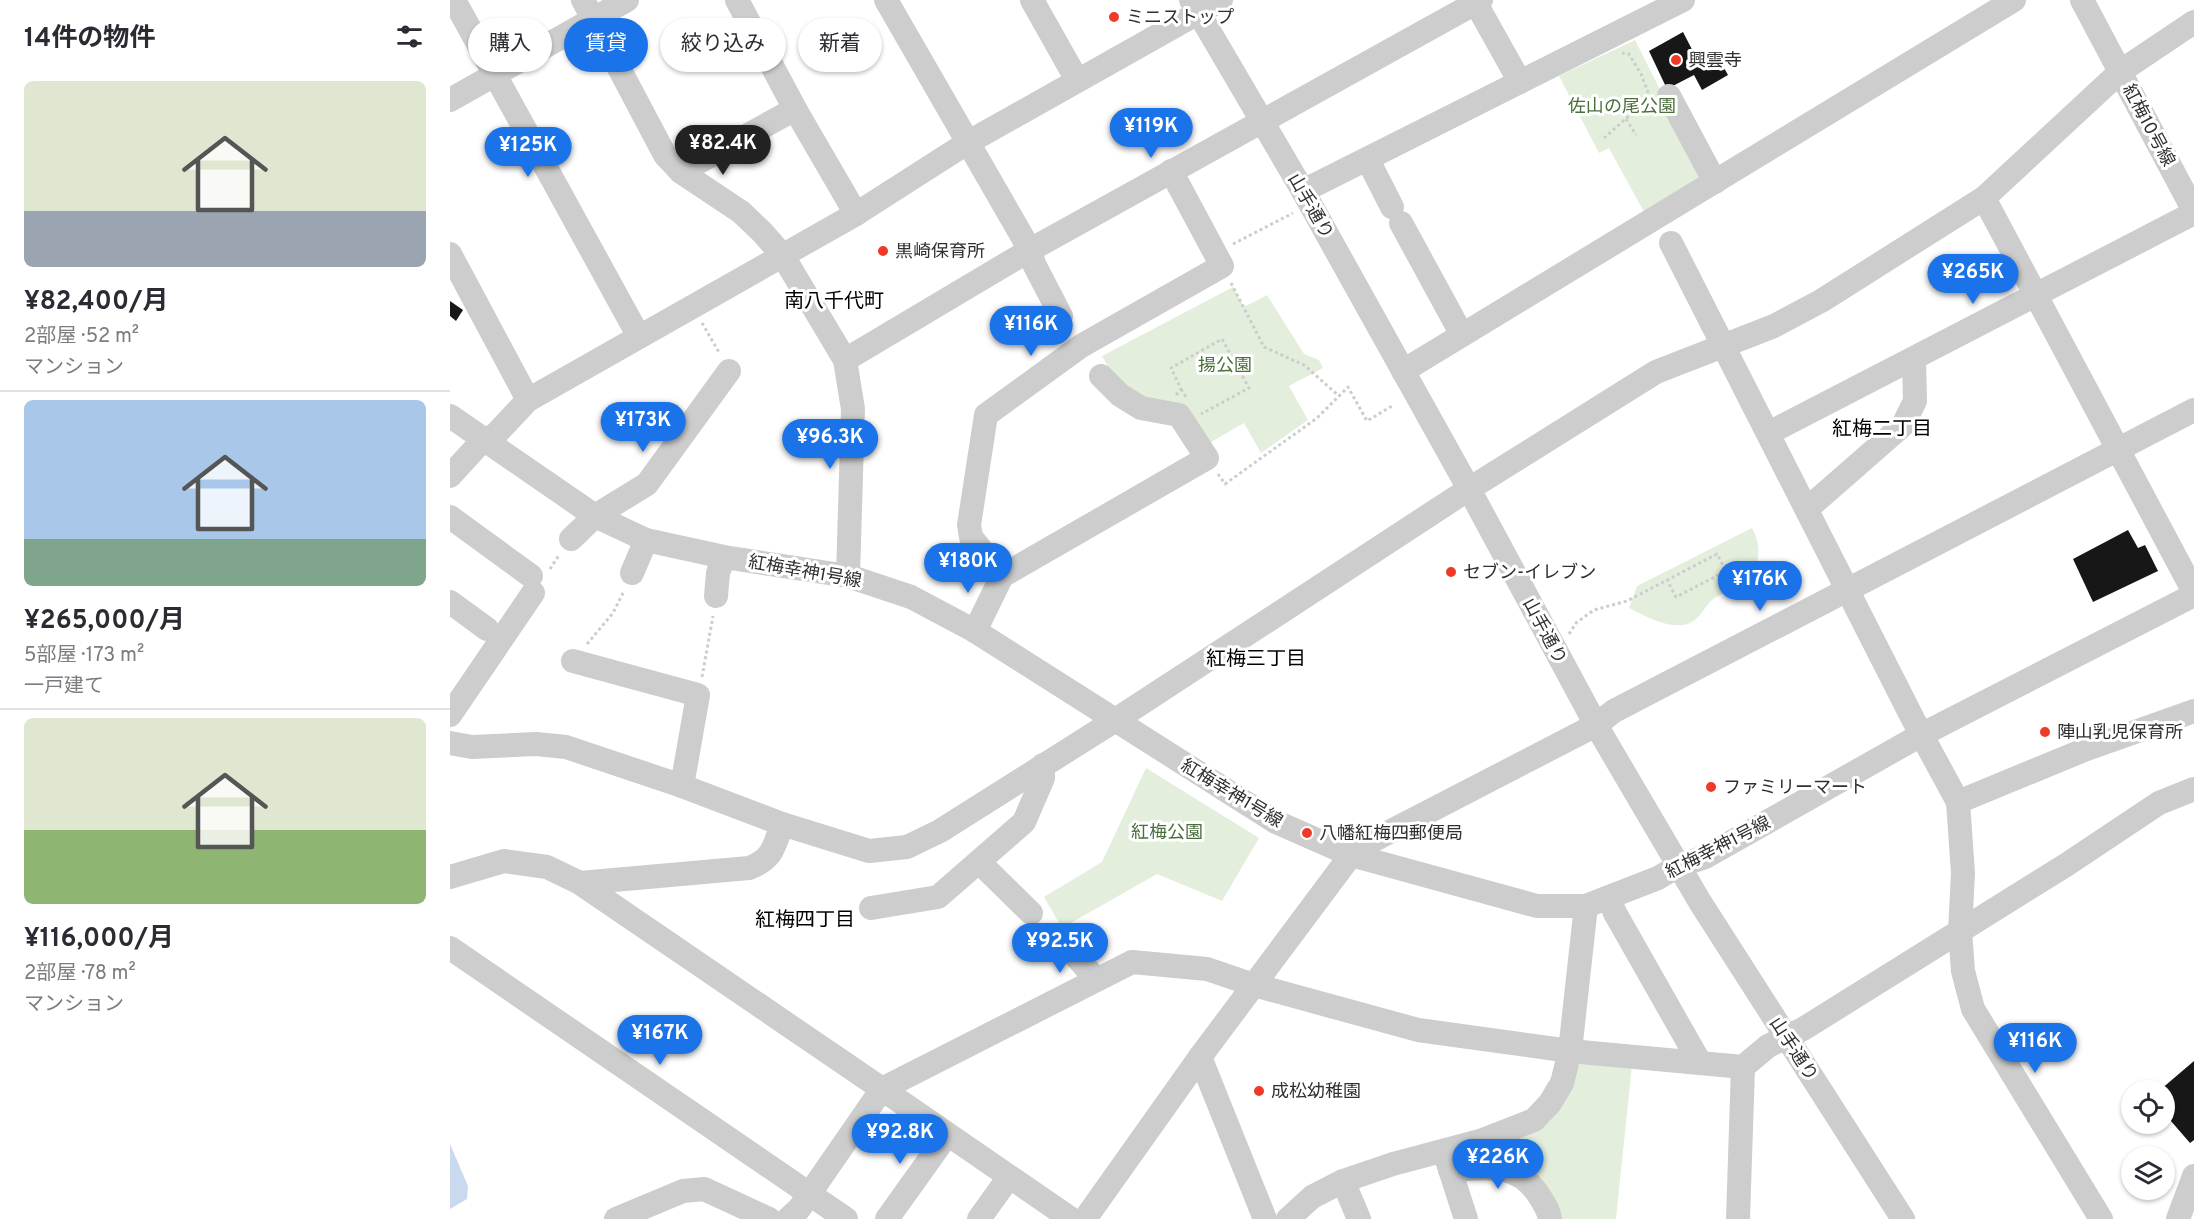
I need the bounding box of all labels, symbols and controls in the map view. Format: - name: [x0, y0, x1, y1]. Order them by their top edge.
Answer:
- place label: ミニストップ: [1126, 7, 1234, 30]
- marker: ミニストップ: [1107, 10, 1121, 24]
- chip: 購入: [468, 18, 552, 72]
- chip: 賃貸: [564, 18, 648, 72]
- chip: 絞り込み: [660, 18, 786, 72]
- chip: 新着: [798, 18, 882, 72]
- icon: filters: [393, 20, 426, 53]
- text: 14件の物件: [24, 23, 155, 56]
- place label: 興雲寺: [1688, 50, 1742, 73]
- marker: 興雲寺: [1669, 53, 1683, 67]
- street label: 紅梅10号線: [2116, 80, 2179, 171]
- park label: 佐山の尾公園: [1568, 96, 1676, 119]
- pin: ¥119K: [1109, 108, 1193, 159]
- text: ¥119K: [1124, 114, 1178, 140]
- icon: home: [171, 120, 279, 228]
- pin: ¥82.4K: [674, 125, 772, 176]
- pin: ¥125K: [486, 127, 570, 178]
- text: ¥82.4K: [689, 131, 757, 157]
- text: ¥125K: [499, 133, 557, 159]
- street label: 山手通り: [1282, 170, 1338, 244]
- place label: 黒崎保育所: [895, 241, 985, 264]
- marker: 黒崎保育所: [876, 244, 890, 258]
- pin: ¥265K: [1931, 254, 2015, 305]
- text: ¥265K: [1941, 260, 2005, 286]
- text: ¥82,400/月: [24, 286, 169, 319]
- district label: 南八千代町: [784, 289, 884, 315]
- pin: ¥116K: [989, 306, 1073, 357]
- text: ¥116K: [1004, 312, 1058, 338]
- text: 2部屋 · 52 m²: [24, 324, 139, 350]
- text: マンション: [24, 355, 124, 381]
- park label: 揚公園: [1198, 355, 1252, 378]
- pin: ¥173K: [601, 402, 685, 453]
- text: ¥173K: [615, 408, 671, 434]
- district label: 紅梅二丁目: [1832, 417, 1932, 443]
- pin: ¥96.3K: [781, 419, 879, 470]
- text: ¥96.3K: [796, 425, 864, 451]
- icon: home: [171, 439, 279, 547]
- pin: ¥180K: [926, 543, 1010, 594]
- text: ¥180K: [938, 549, 998, 575]
- street label: 紅梅幸神1号線: [746, 551, 863, 594]
- pin: ¥176K: [1718, 561, 1802, 612]
- place label: セブン-イレブン: [1463, 562, 1596, 585]
- marker: セブン-イレブン: [1444, 565, 1458, 579]
- text: ¥176K: [1732, 567, 1788, 593]
- street label: 山手通り: [1517, 595, 1571, 669]
- text: ¥265,000/月: [24, 605, 185, 638]
- text: 5部屋 · 173 m²: [24, 643, 144, 669]
- district label: 紅梅三丁目: [1206, 647, 1306, 673]
- text: 一戸建て: [24, 674, 104, 700]
- place label: 陣山乳児保育所: [2057, 722, 2183, 745]
- marker: 陣山乳児保育所: [2038, 725, 2052, 739]
- street label: 紅梅幸神1号線: [1176, 755, 1286, 834]
- icon: home: [171, 757, 279, 865]
- place label: ファミリーマート: [1723, 777, 1867, 800]
- marker: ファミリーマート: [1704, 780, 1718, 794]
- street label: 紅梅幸神1号線: [1662, 812, 1775, 885]
- park label: 紅梅公園: [1131, 822, 1203, 845]
- place label: 八幡紅梅四郵便局: [1319, 823, 1463, 846]
- marker: 八幡紅梅四郵便局: [1300, 826, 1314, 840]
- district label: 紅梅四丁目: [755, 908, 855, 934]
- text: ¥116,000/月: [24, 923, 174, 956]
- pin: ¥92.5K: [1011, 923, 1109, 974]
- text: ¥92.5K: [1026, 929, 1094, 955]
- text: 2部屋 · 78 m²: [24, 961, 136, 987]
- text: マンション: [24, 992, 124, 1018]
- street label: 山手通り: [1763, 1013, 1822, 1086]
- pin: ¥167K: [618, 1015, 702, 1066]
- text: ¥167K: [631, 1021, 689, 1047]
- pin: ¥116K: [1993, 1023, 2077, 1074]
- text: ¥116K: [2008, 1029, 2062, 1055]
- map controls: [2121, 1080, 2175, 1200]
- button: locate: [2121, 1080, 2175, 1134]
- place label: 成松幼稚園: [1271, 1081, 1361, 1104]
- marker: 成松幼稚園: [1252, 1084, 1266, 1098]
- pin: ¥92.8K: [851, 1114, 949, 1165]
- text: ¥92.8K: [866, 1120, 934, 1146]
- pin: ¥226K: [1456, 1139, 1540, 1190]
- text: ¥226K: [1466, 1145, 1530, 1171]
- button: layers: [2121, 1146, 2175, 1200]

